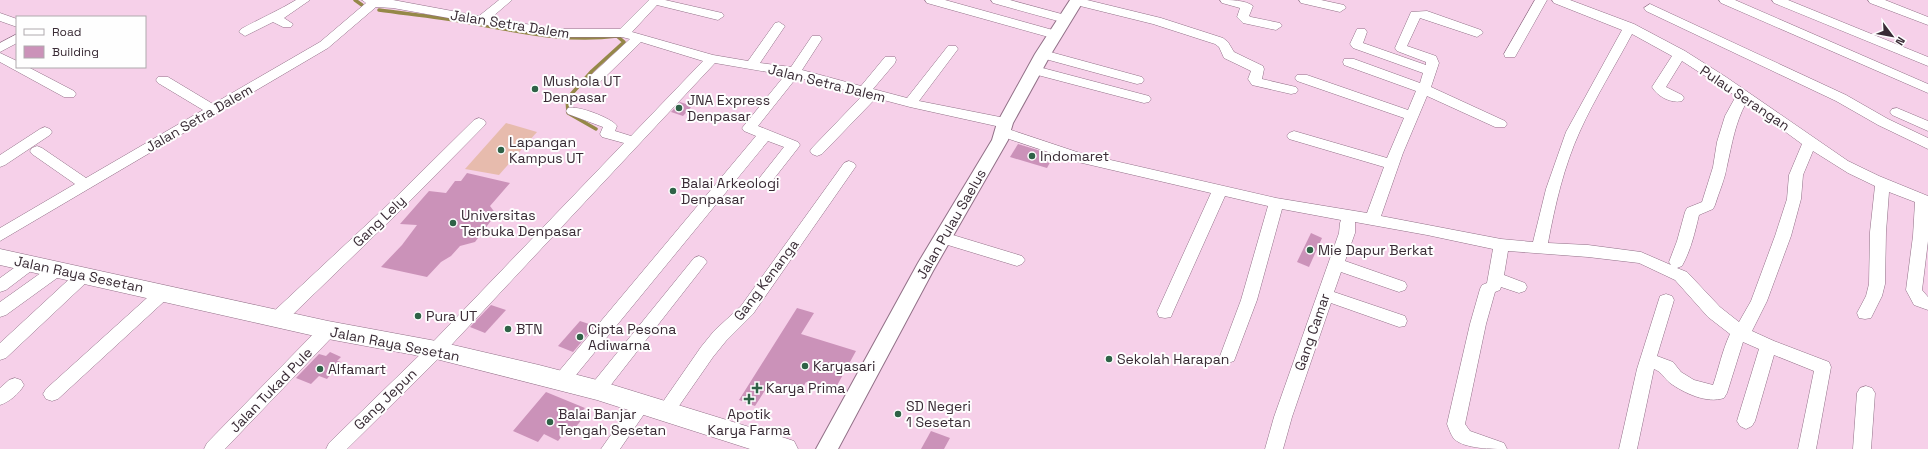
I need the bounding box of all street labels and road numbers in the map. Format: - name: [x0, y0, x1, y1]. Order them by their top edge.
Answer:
- street label: Jalan Setra Dalem: [449, 6, 571, 42]
- street label: Jalan Setra Dalem: [766, 60, 888, 106]
- street label: Pulau Serangan: [1697, 61, 1793, 135]
- street label: Jalan Setra Dalem: [142, 80, 256, 156]
- street label: Jalan Pulau Saelus: [912, 166, 990, 282]
- street label: Gang Lely: [349, 191, 409, 251]
- street label: Gang Kenanga: [730, 236, 802, 324]
- street label: Jalan Raya Sesetan: [13, 251, 145, 297]
- street label: Gang Camar: [1290, 291, 1334, 373]
- street label: Jalan Raya Sesetan: [329, 323, 461, 365]
- street label: Jalan Tukad Pule: [226, 344, 316, 436]
- street label: Gang Jepun: [350, 364, 420, 434]

